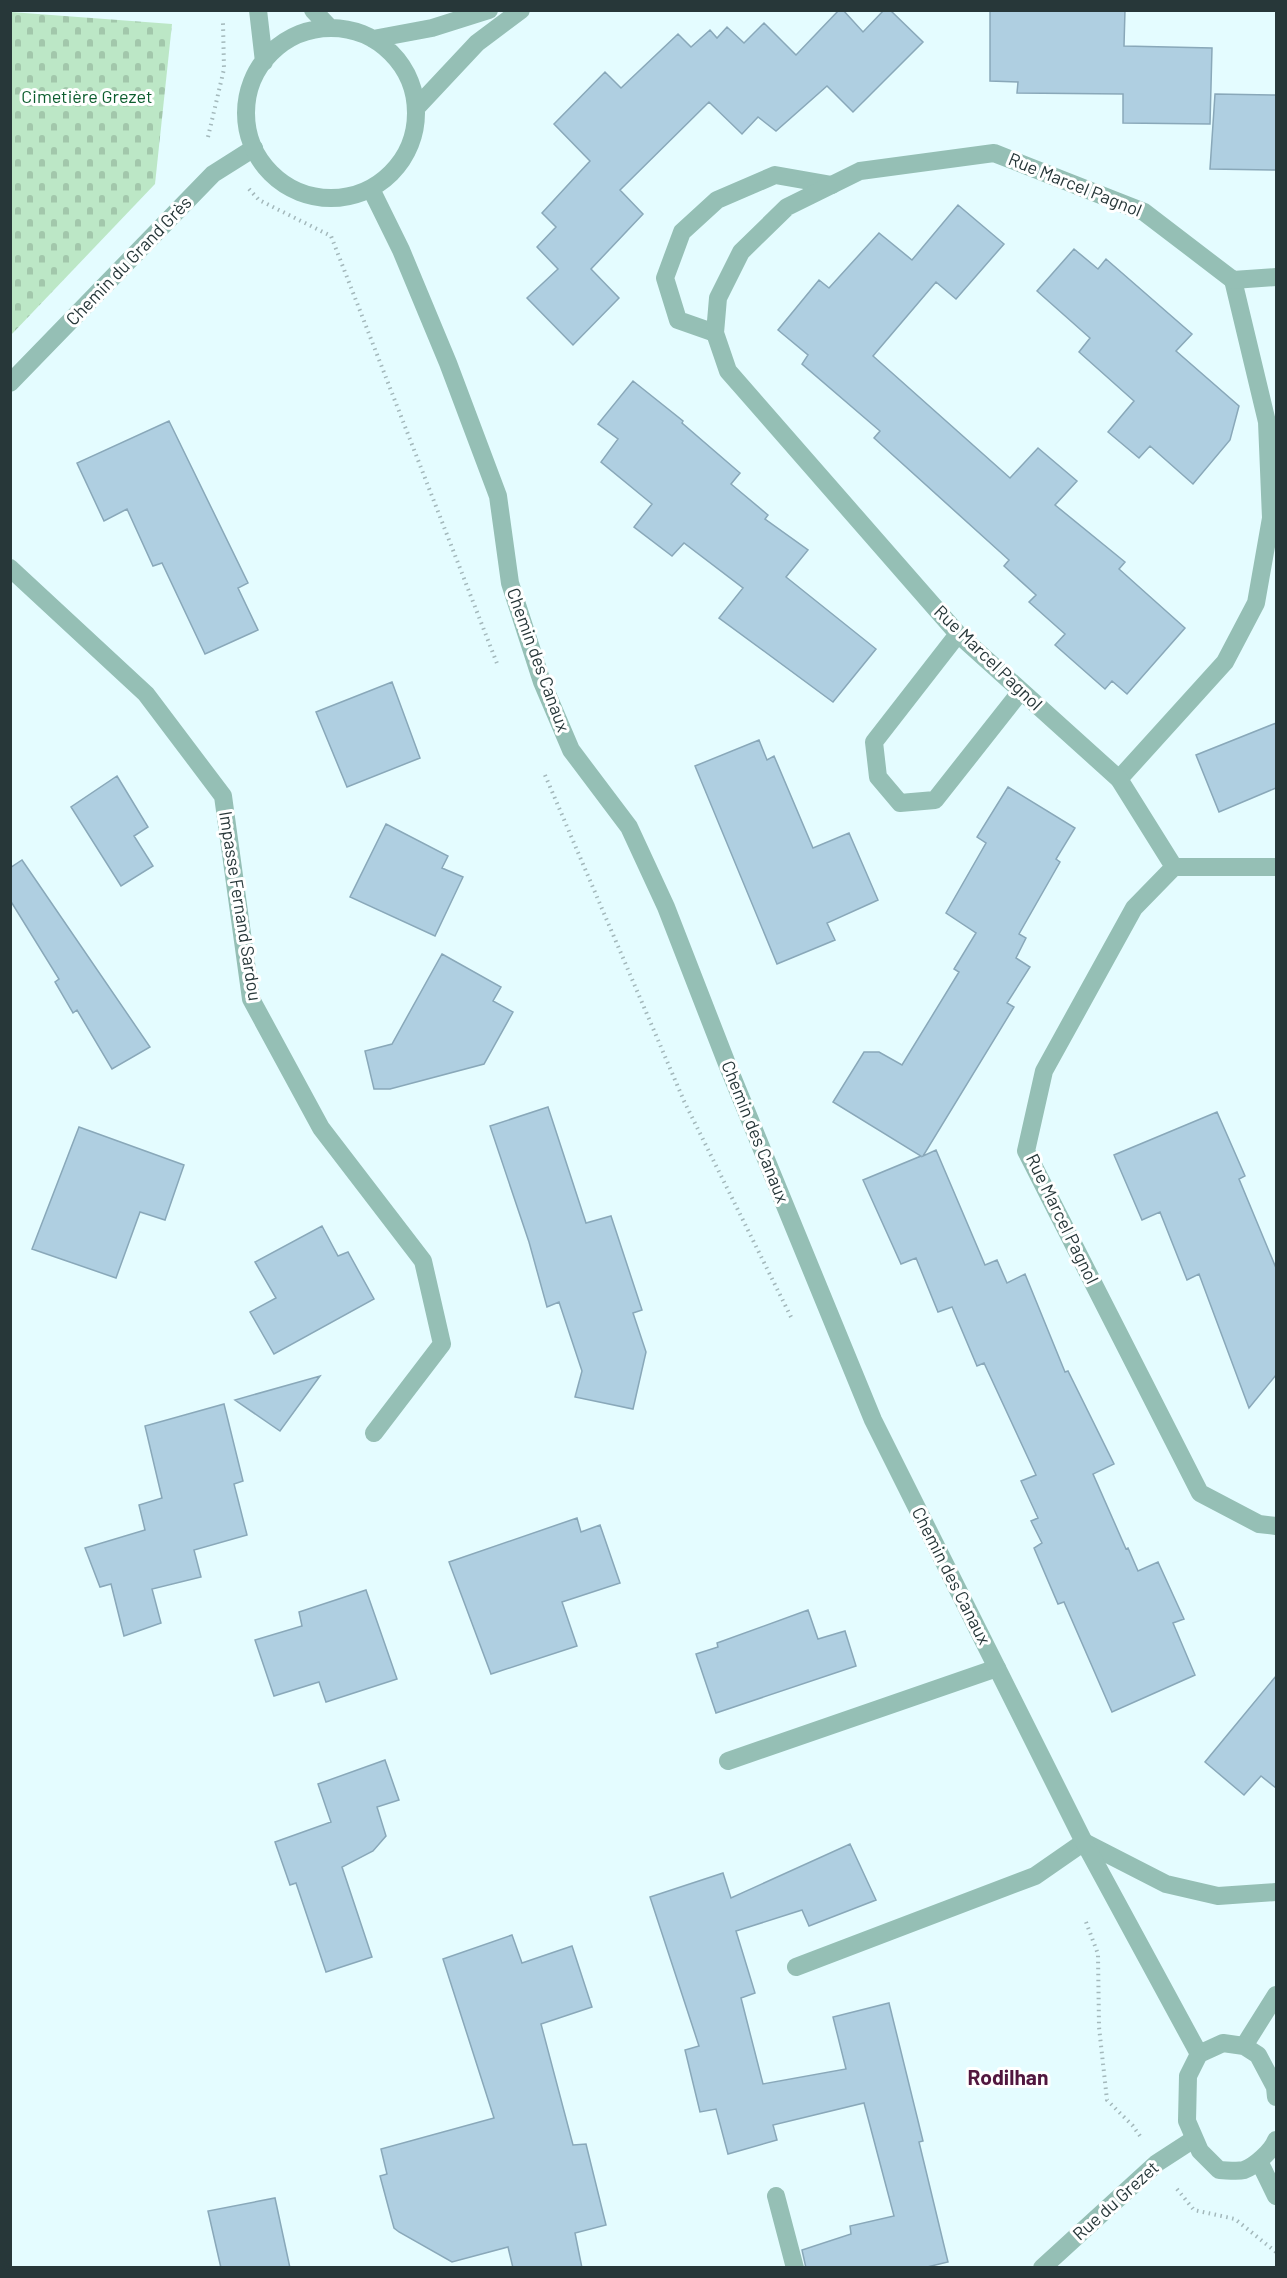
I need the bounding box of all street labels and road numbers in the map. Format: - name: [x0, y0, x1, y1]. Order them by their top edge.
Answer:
- street label: Rue Marcel Pagnol: [1005, 147, 1145, 221]
- street label: Chemin du Grand Grès: [61, 191, 196, 330]
- street label: Chemin des Canaux: [503, 585, 575, 735]
- street label: Rue Marcel Pagnol: [930, 600, 1047, 715]
- street label: Impasse Fernand Sardou: [215, 809, 267, 1002]
- street label: Chemin des Canaux: [717, 1057, 795, 1206]
- street label: Rue Marcel Pagnol: [1022, 1150, 1104, 1287]
- street label: Chemin des Canaux: [908, 1503, 996, 1648]
- street label: Rue du Grezet: [1068, 2156, 1163, 2245]

